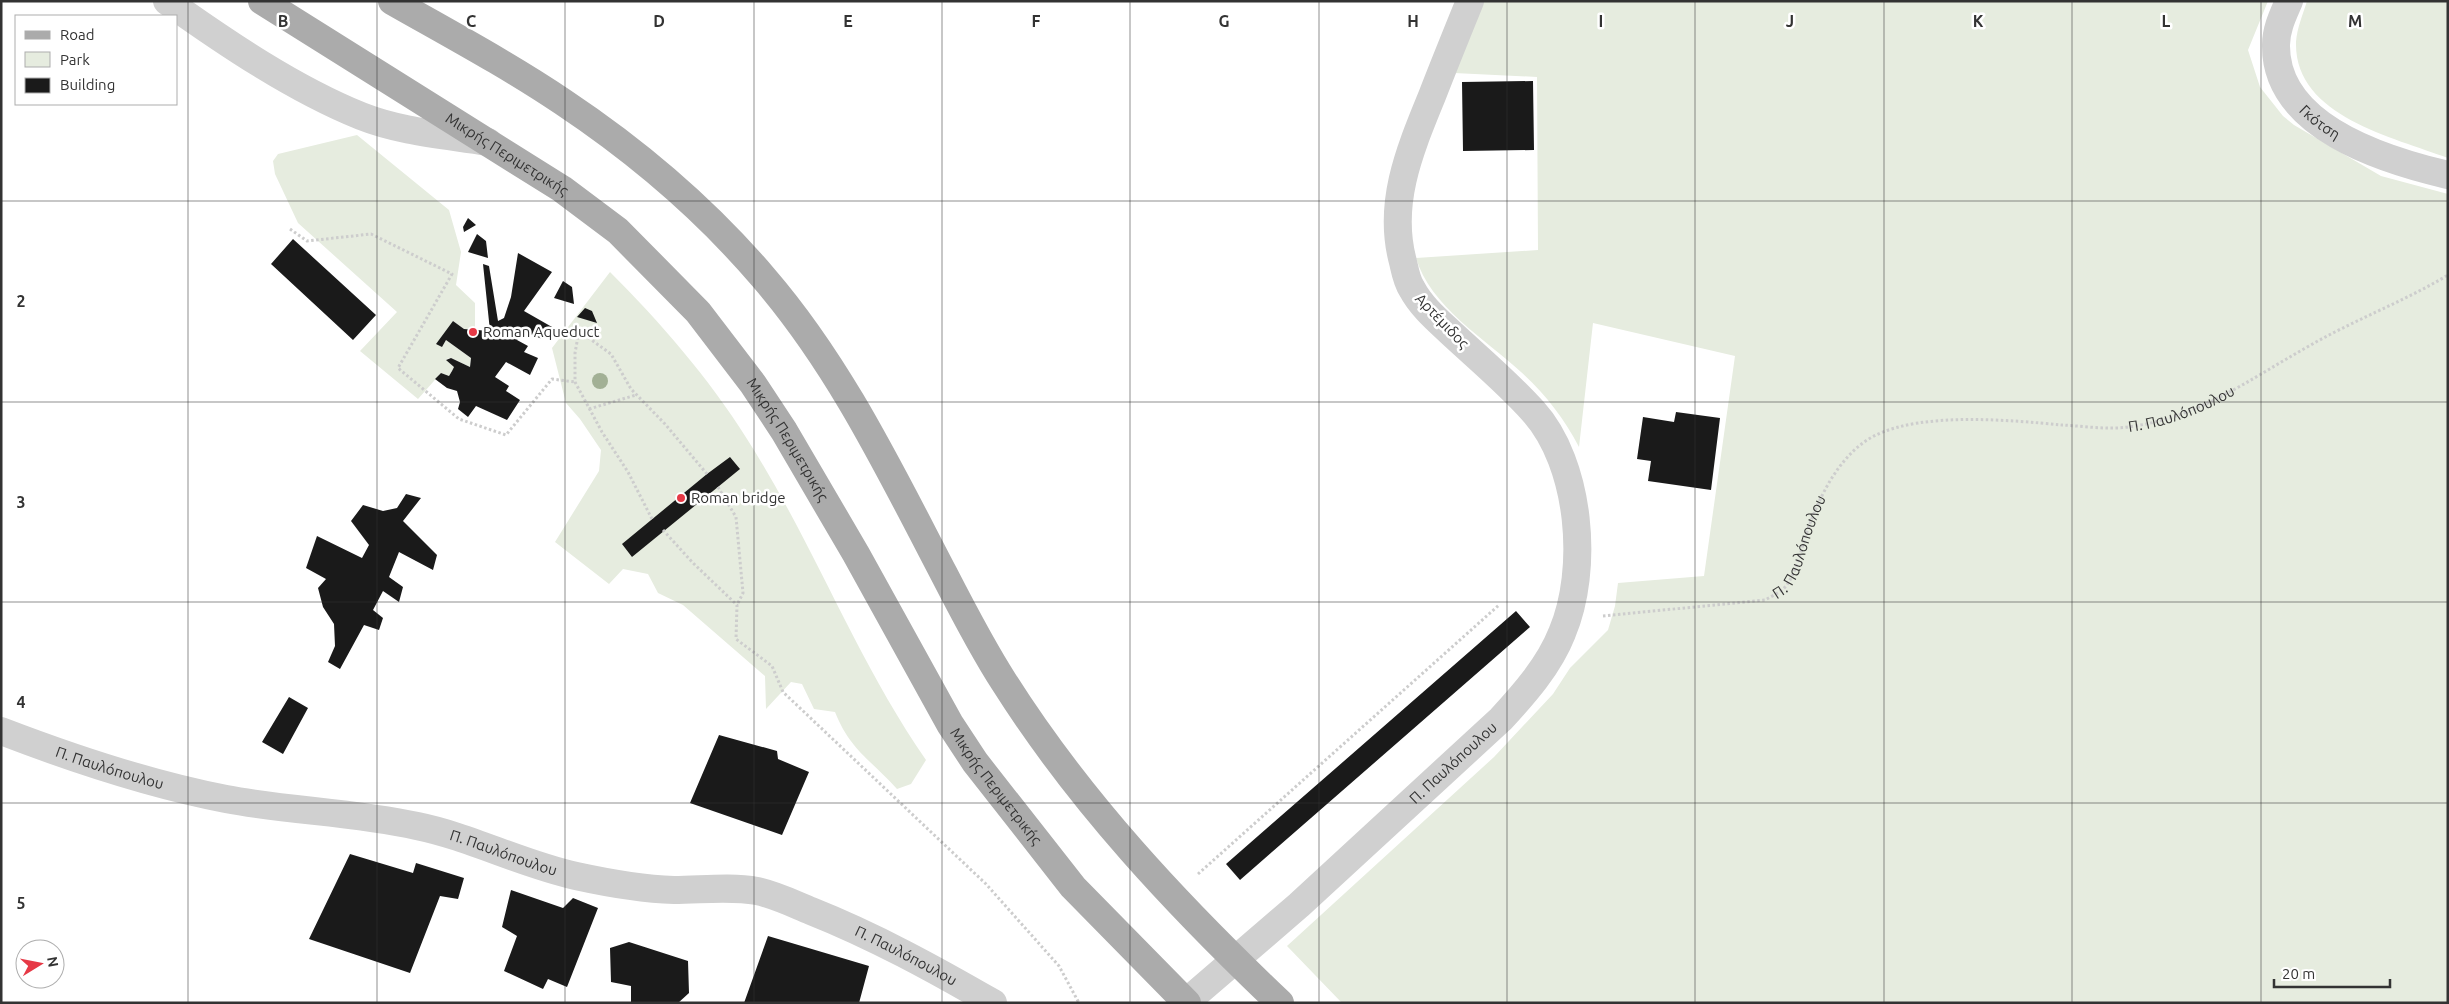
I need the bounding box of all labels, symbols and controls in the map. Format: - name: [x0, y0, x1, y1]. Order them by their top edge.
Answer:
- text: B: [278, 12, 288, 30]
- text: C: [466, 12, 476, 30]
- text: D: [653, 12, 665, 30]
- text: E: [843, 12, 853, 30]
- text: F: [1032, 12, 1041, 30]
- text: G: [1218, 12, 1230, 30]
- text: H: [1407, 12, 1419, 30]
- text: I: [1599, 12, 1603, 30]
- text: J: [1786, 12, 1794, 30]
- text: K: [1973, 12, 1984, 30]
- text: L: [2162, 12, 2171, 30]
- text: M: [2348, 12, 2362, 30]
- legend: [15, 15, 178, 105]
- text: Road: [60, 26, 95, 43]
- text: Park: [60, 51, 90, 68]
- text: Building: [60, 76, 115, 93]
- street label: Γκότση: [2296, 101, 2343, 143]
- street label: Μικρής Περιμετρικής: [443, 109, 572, 199]
- street label: Αρτέμιδος: [1412, 290, 1473, 352]
- text: 2: [16, 292, 26, 310]
- place label: Roman Aqueduct: [483, 323, 599, 340]
- marker: Roman Aqueduct: [467, 326, 479, 338]
- street label: Μικρής Περιμετρικής: [743, 375, 832, 504]
- street label: Π. Παυλόπουλου: [2127, 382, 2237, 435]
- place label: Roman bridge: [691, 489, 786, 506]
- marker: Roman bridge: [675, 492, 687, 504]
- street label: Π. Παυλόπουλου: [1769, 492, 1829, 602]
- text: 3: [16, 493, 26, 511]
- text: 4: [16, 693, 26, 711]
- street label: Π. Παυλόπουλου: [1406, 718, 1500, 807]
- street label: Μικρής Περιμετρικής: [947, 725, 1046, 848]
- street label: Π. Παυλόπουλου: [54, 743, 166, 792]
- street label: Π. Παυλόπουλου: [448, 826, 559, 879]
- text: 5: [16, 894, 26, 912]
- street label: Π. Παυλόπουλου: [852, 922, 960, 989]
- north arrow: [15, 939, 65, 989]
- text: N: [44, 955, 62, 968]
- scale bar: [2274, 956, 2390, 988]
- text: 20 m: [2282, 965, 2315, 982]

